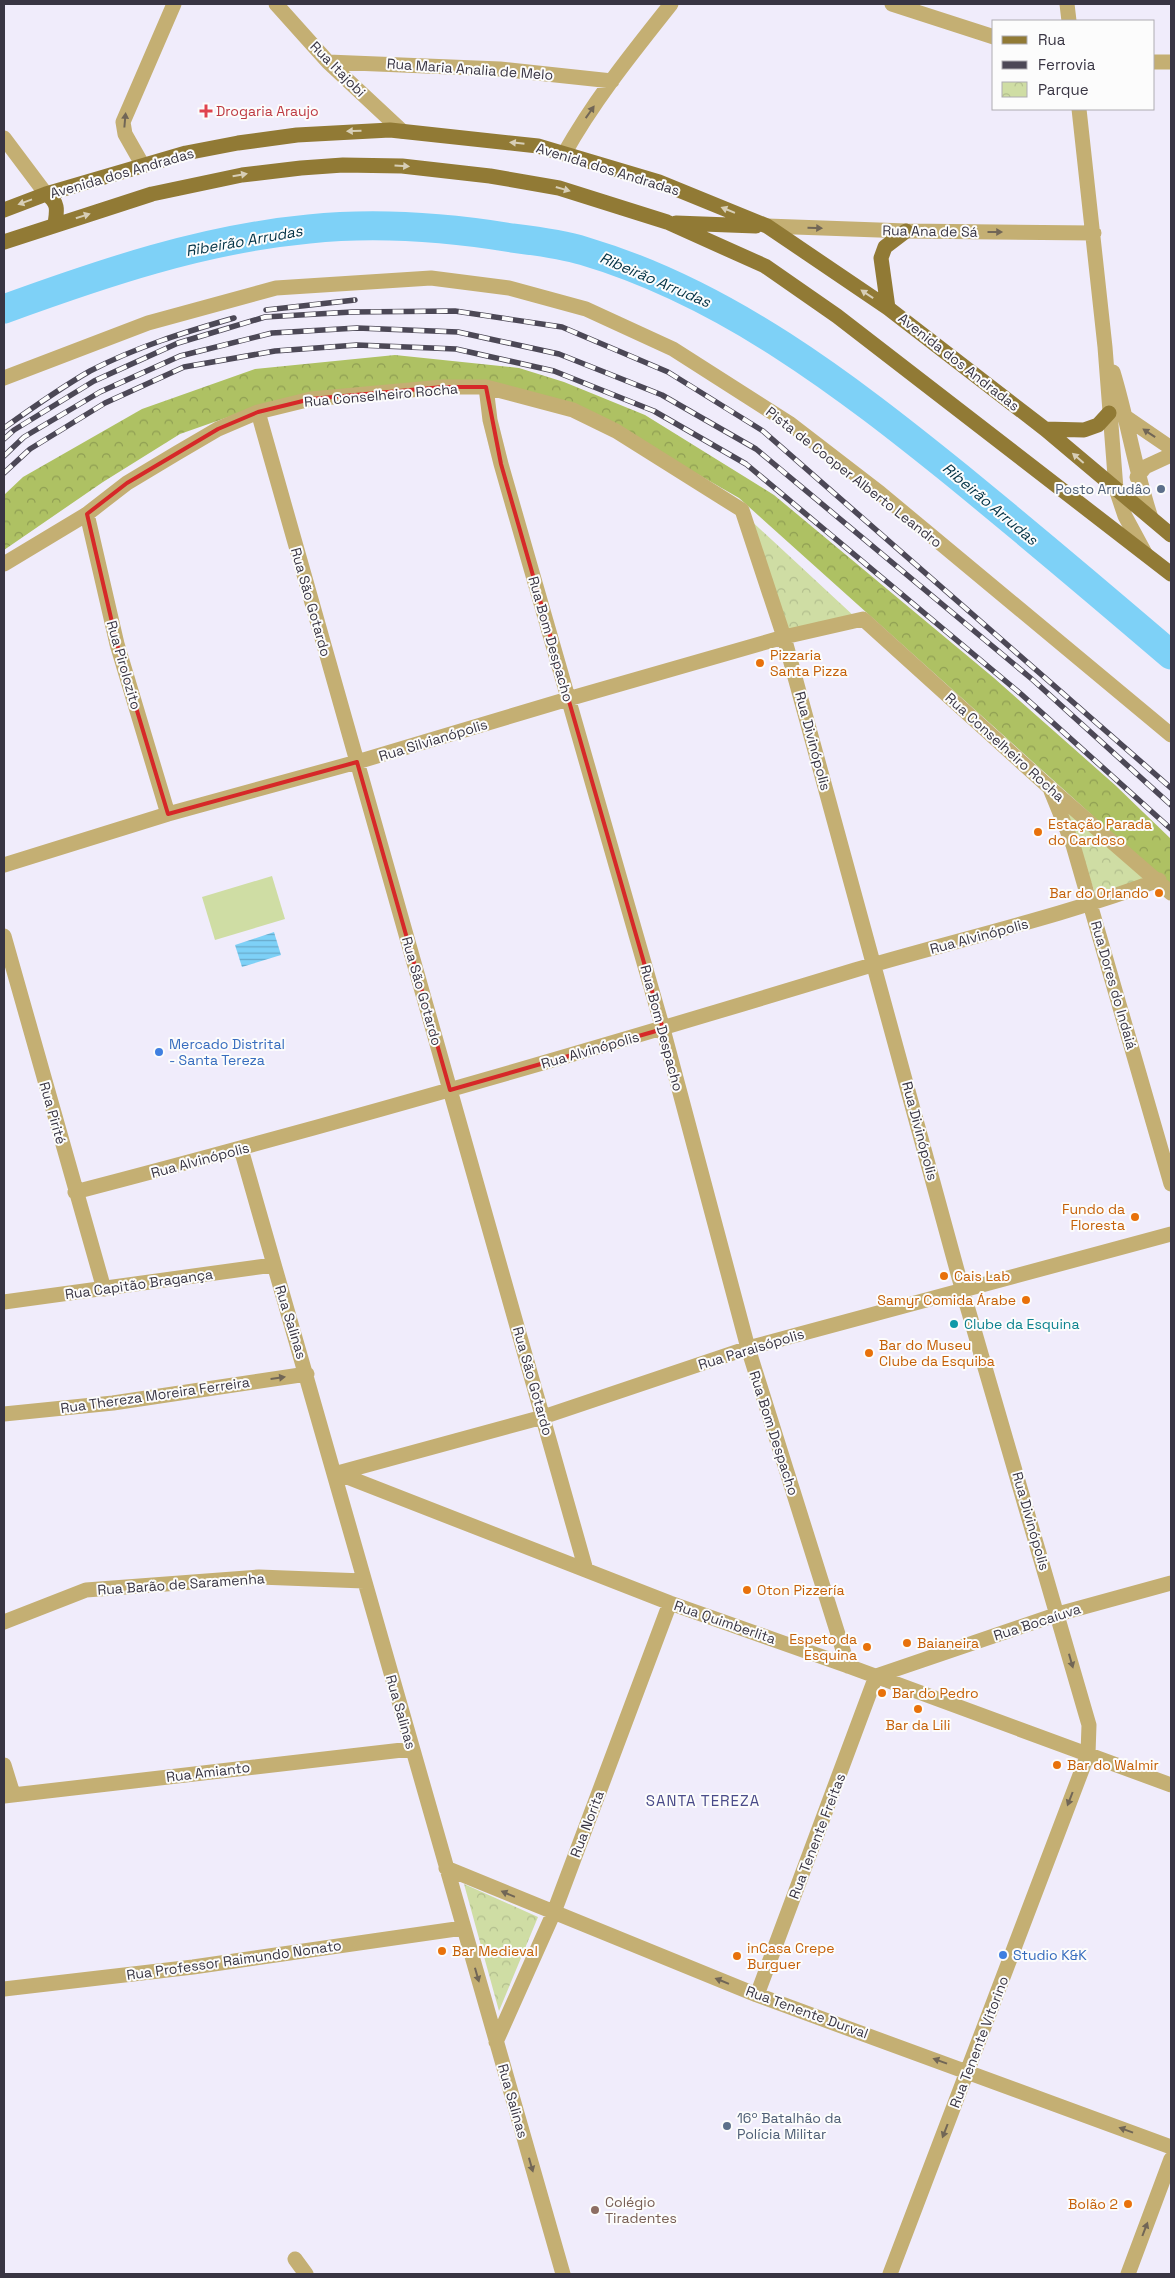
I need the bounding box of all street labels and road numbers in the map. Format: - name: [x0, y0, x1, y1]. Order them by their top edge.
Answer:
- street label: Rua Itajobi: [306, 37, 370, 101]
- street label: Rua Maria Analia de Melo: [386, 54, 554, 84]
- street label: Avenida dos Andradas: [534, 139, 682, 199]
- street label: Avenida dos Andradas: [48, 144, 196, 202]
- street label: Rua Ana de Sá: [882, 221, 978, 241]
- street label: Avenida dos Andradas: [895, 309, 1023, 415]
- street label: Rua Conselheiro Rocha: [303, 379, 459, 411]
- street label: Pista de Cooper Alberto Leandro: [762, 403, 946, 551]
- street label: Rua São Gotardo: [287, 545, 335, 659]
- street label: Rua Bom Despacho: [524, 574, 578, 704]
- street label: Rua Pirolozito: [103, 618, 145, 712]
- street label: Rua Divinópolis: [791, 689, 835, 793]
- street label: Rua Conselheiro Rocha: [942, 689, 1068, 805]
- street label: Rua Silvianópolis: [377, 715, 489, 765]
- street label: Rua Alvinópolis: [928, 914, 1030, 958]
- street label: Rua Dores do Indaiá: [1087, 919, 1141, 1051]
- street label: Rua São Gotardo: [398, 934, 446, 1048]
- street label: Rua Bom Despacho: [636, 963, 688, 1093]
- street label: Rua Alvinópolis: [539, 1027, 641, 1073]
- street label: Rua Divinópolis: [898, 1079, 942, 1183]
- street label: Rua Pirité: [36, 1080, 70, 1146]
- street label: Rua Alvinópolis: [149, 1138, 251, 1182]
- street label: Rua Capitão Bragança: [64, 1265, 214, 1303]
- street label: Rua Salinas: [271, 1283, 311, 1361]
- street label: Rua São Gotardo: [509, 1324, 557, 1438]
- street label: Rua Paraisópolis: [696, 1324, 806, 1374]
- street label: Rua Bom Despacho: [745, 1368, 803, 1498]
- street label: Rua Thereza Moreira Ferreira: [59, 1373, 251, 1417]
- street label: Rua Divinópolis: [1008, 1470, 1054, 1572]
- street label: Rua Barão de Saramenha: [97, 1569, 265, 1599]
- street label: Rua Quimberlita: [672, 1596, 778, 1648]
- street label: Rua Bocaíuva: [991, 1599, 1083, 1645]
- street label: Rua Salinas: [382, 1673, 420, 1751]
- street label: Rua Amianto: [165, 1758, 251, 1786]
- street label: Rua Tenente Freitas: [785, 1771, 849, 1901]
- street label: Rua Norita: [566, 1788, 608, 1860]
- street label: Rua Professor Raimundo Nonato: [125, 1936, 343, 1984]
- street label: Rua Tenente Vitorino: [946, 1974, 1012, 2110]
- street label: Rua Tenente Durval: [743, 1981, 871, 2043]
- street label: Rua Salinas: [494, 2062, 532, 2140]

